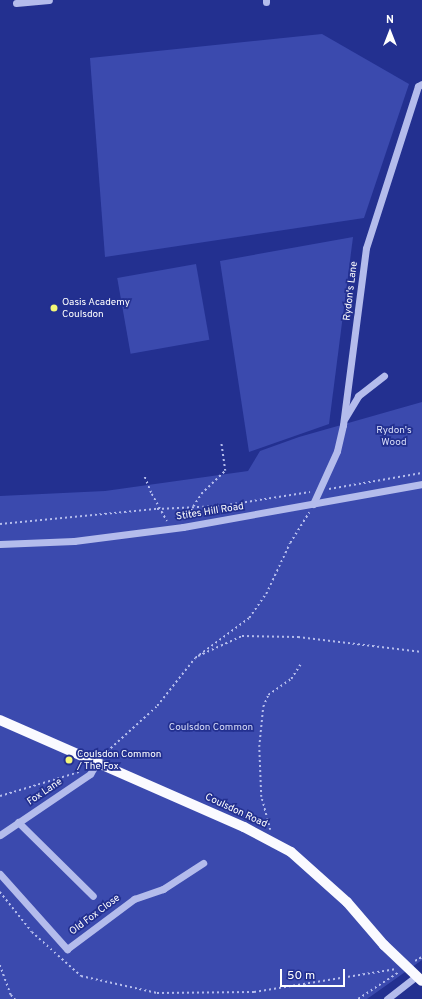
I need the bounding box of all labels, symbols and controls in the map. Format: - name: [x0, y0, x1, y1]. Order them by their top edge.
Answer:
- north arrow: [370, 12, 410, 52]
- text: N: [386, 13, 394, 27]
- street label: Rydon's Lane: [341, 261, 361, 321]
- place label: Oasis Academy Coulsdon: [62, 296, 130, 320]
- marker: Oasis Academy Coulsdon: [49, 303, 59, 313]
- park label: Rydon's Wood: [376, 424, 412, 448]
- street label: Stites Hill Road: [175, 501, 245, 523]
- park label: Coulsdon Common: [169, 722, 253, 734]
- place label: Coulsdon Common / The Fox: [77, 748, 161, 772]
- marker: Coulsdon Common / The Fox: [64, 755, 74, 765]
- street label: Fox Lane: [25, 776, 65, 808]
- street label: Coulsdon Road: [203, 791, 269, 831]
- street label: Old Fox Close: [67, 892, 123, 938]
- scale bar: [282, 961, 347, 987]
- text: 50 m: [287, 968, 315, 984]

